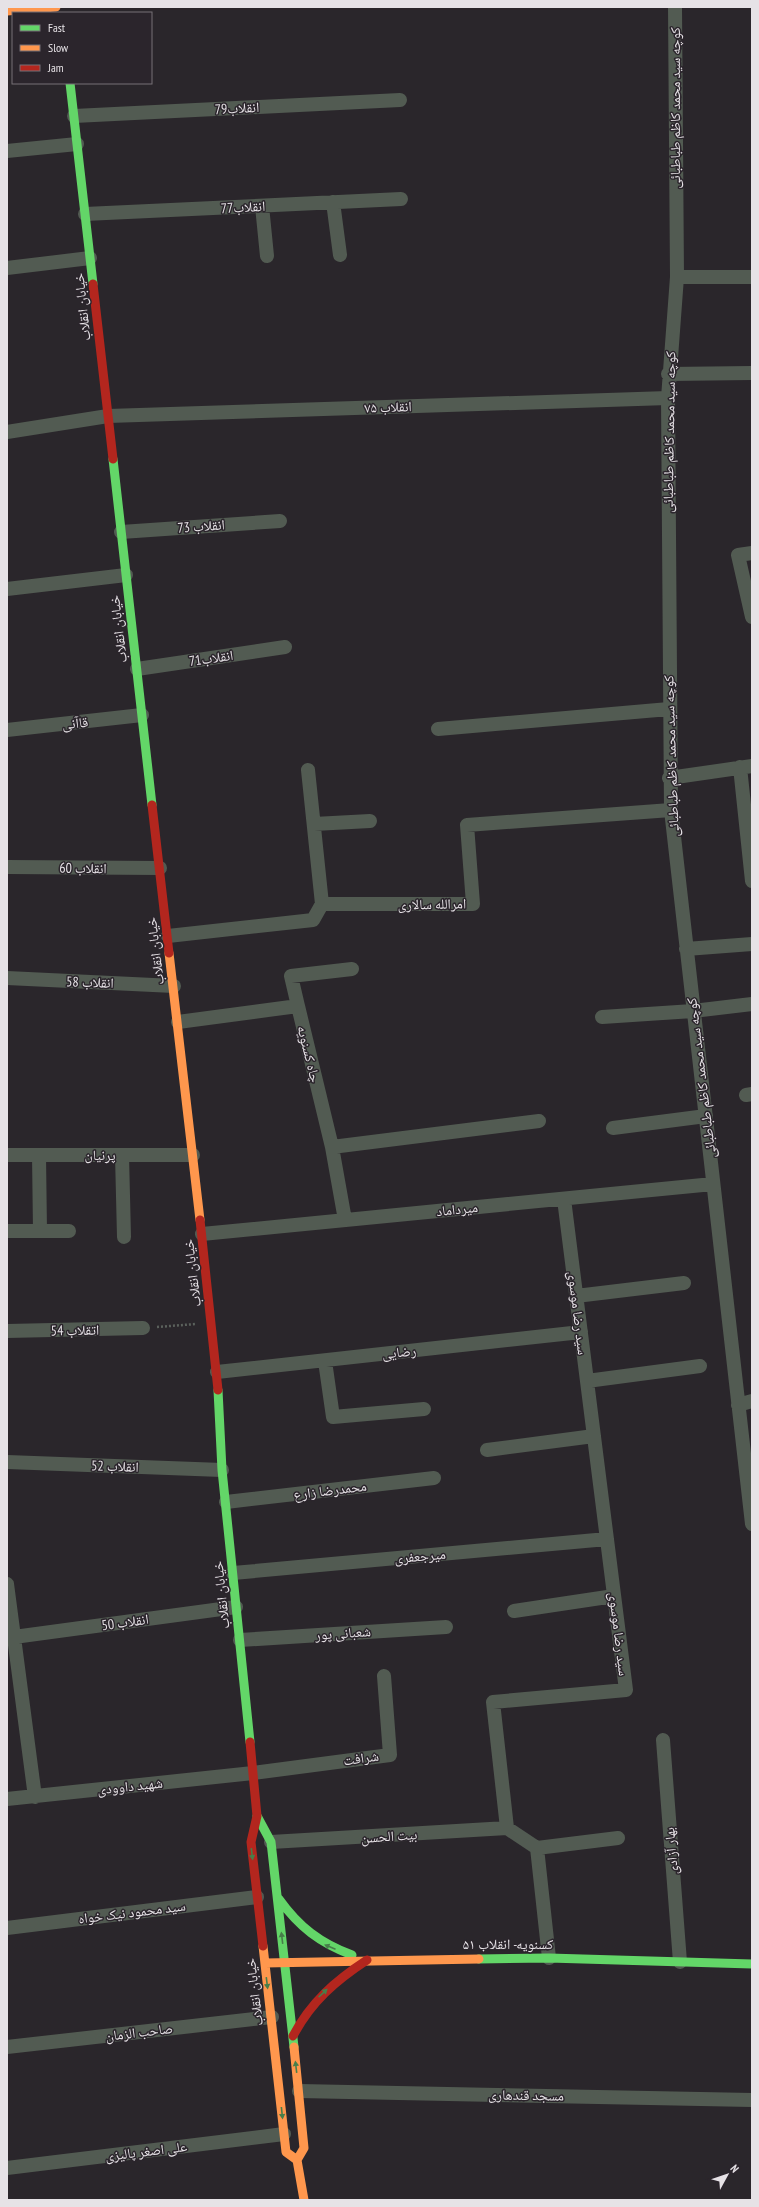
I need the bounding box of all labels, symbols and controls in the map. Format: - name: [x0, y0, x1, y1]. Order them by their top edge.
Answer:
- legend: [12, 12, 152, 84]
- text: Fast: [48, 20, 66, 35]
- street label: کوچه سید محمد کاظم طباطبائی: [666, 27, 685, 189]
- text: Slow: [48, 40, 69, 55]
- text: Jam: [47, 60, 64, 75]
- street label: انقلاب79: [214, 98, 260, 118]
- street label: انقلاب77: [220, 197, 266, 217]
- street label: خیابان انقلاب: [69, 272, 95, 342]
- street label: کوچه سید محمد کاظم طباطبائی: [659, 351, 680, 513]
- street label: انقلاب ۷۵: [364, 397, 412, 417]
- street label: انقلاب 73: [177, 515, 225, 537]
- street label: خیابان انقلاب: [105, 594, 131, 664]
- street label: انقلاب71: [188, 646, 234, 670]
- street label: کوچه سید محمد کاظم طباطبائی: [659, 675, 684, 837]
- street label: قاآنی: [61, 713, 89, 733]
- street label: انقلاب 60: [59, 859, 107, 877]
- street label: امرالله سالاری: [398, 894, 466, 914]
- street label: خیابان انقلاب: [142, 916, 168, 986]
- street label: انقلاب 58: [66, 972, 114, 992]
- street label: کوچه سید محمد کاظم طباطبائی: [682, 996, 721, 1159]
- street label: چاه کسنویه: [293, 1024, 325, 1084]
- street label: پرنیان: [84, 1146, 116, 1164]
- street label: میرداماد: [435, 1198, 479, 1220]
- street label: خیابان انقلاب: [179, 1238, 205, 1308]
- street label: سید رضا موسوی: [564, 1270, 592, 1356]
- street label: اتقلاب 54: [51, 1321, 99, 1339]
- street label: رضایی: [381, 1341, 417, 1363]
- street label: انقلاب 52: [91, 1456, 139, 1476]
- street label: محمدرضا زارع: [292, 1477, 368, 1504]
- street label: میرجعفری: [394, 1545, 446, 1567]
- street label: خیابان انقلاب: [208, 1560, 234, 1630]
- street label: سید رضا موسوی: [605, 1591, 633, 1677]
- street label: انقلاب 50: [100, 1610, 150, 1634]
- street label: شعبانی پور: [314, 1622, 371, 1644]
- street label: شرافت: [342, 1747, 380, 1769]
- street label: شهید داوودی: [96, 1774, 164, 1798]
- street label: بیت الحسن: [360, 1825, 418, 1847]
- street label: بهار آزادی: [660, 1826, 682, 1876]
- one-way arrow: [249, 1848, 256, 1860]
- street label: سید محمود نیک خواه: [77, 1896, 187, 1928]
- one-way arrow: [279, 1932, 285, 1944]
- street label: کسنویه- انقلاب ۵۱: [463, 1935, 553, 1953]
- one-way arrow: [324, 1944, 336, 1950]
- street label: خیابان انقلاب: [241, 1957, 267, 2027]
- one-way arrow: [264, 1977, 271, 1989]
- one-way arrow: [318, 1988, 328, 1998]
- street label: صاحب الزمان: [104, 2019, 174, 2045]
- one-way arrow: [293, 2061, 300, 2073]
- street label: مسجد قندهاری: [488, 2085, 564, 2105]
- one-way arrow: [279, 2107, 285, 2119]
- street label: علی اصغر پالیزی: [104, 2137, 188, 2165]
- north arrow: [707, 2155, 747, 2195]
- text: N: [727, 2162, 742, 2175]

